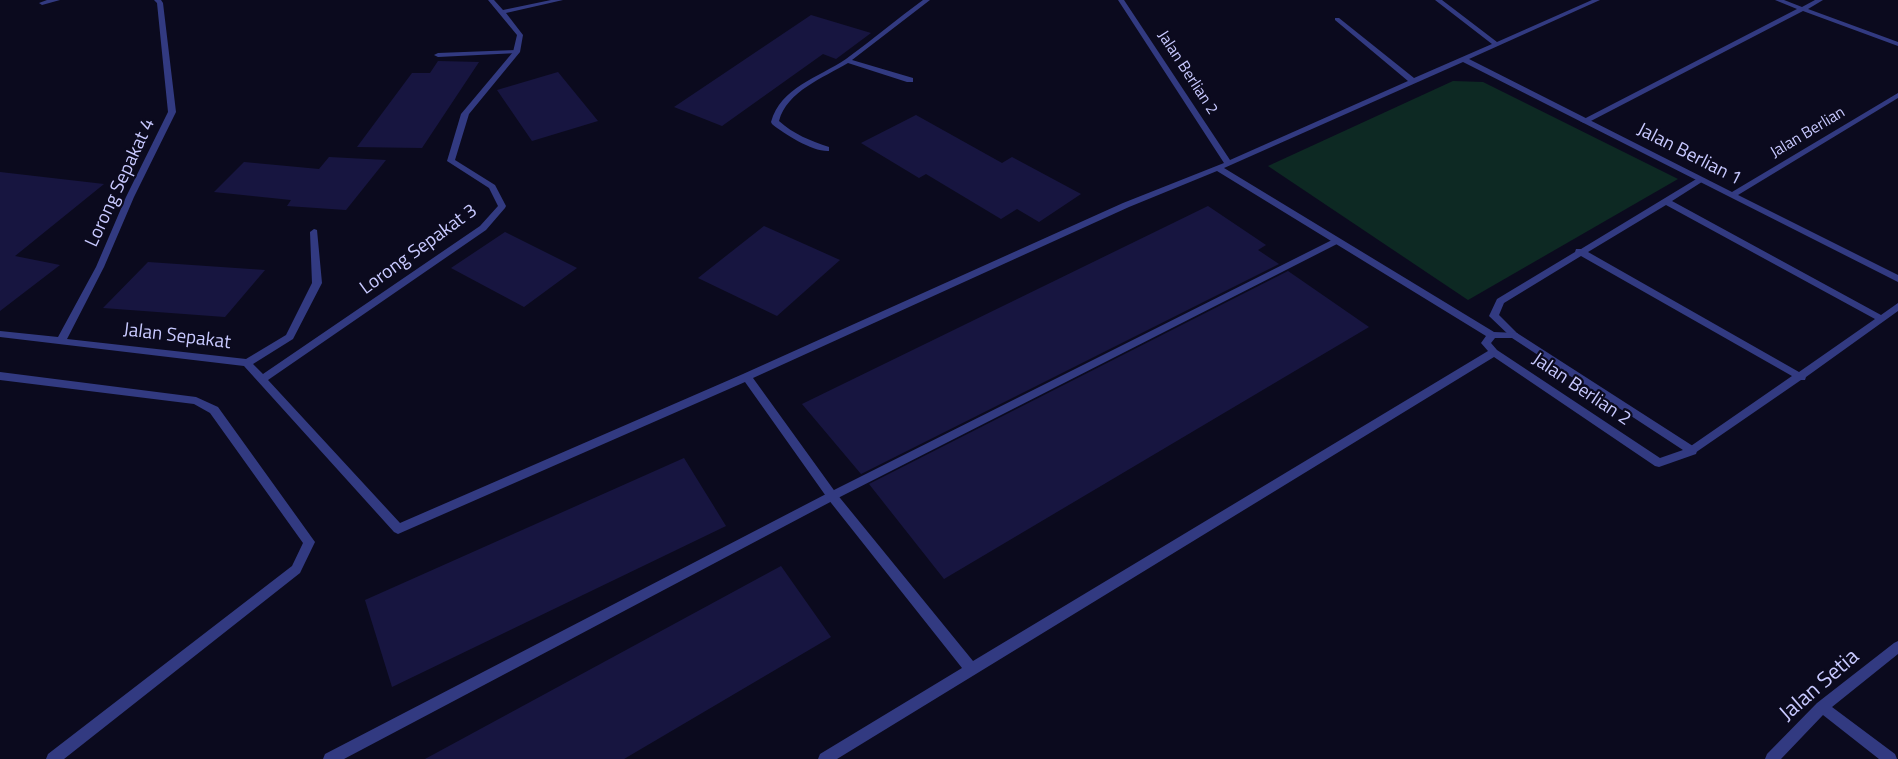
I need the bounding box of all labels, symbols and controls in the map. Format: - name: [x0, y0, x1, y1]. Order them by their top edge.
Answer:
- street label: Jalan Berlian 2: [1153, 27, 1221, 119]
- street label: Jalan Berlian: [1767, 103, 1849, 163]
- street label: Lorong Sepakat 4: [81, 115, 161, 251]
- street label: Jalan Berlian 1: [1633, 119, 1745, 191]
- street label: Lorong Sepakat 3: [356, 200, 482, 300]
- street label: Jalan Sepakat: [122, 319, 232, 355]
- street label: Jalan Berlian 2: [1527, 349, 1635, 431]
- street label: Jalan Setia: [1775, 644, 1865, 728]

